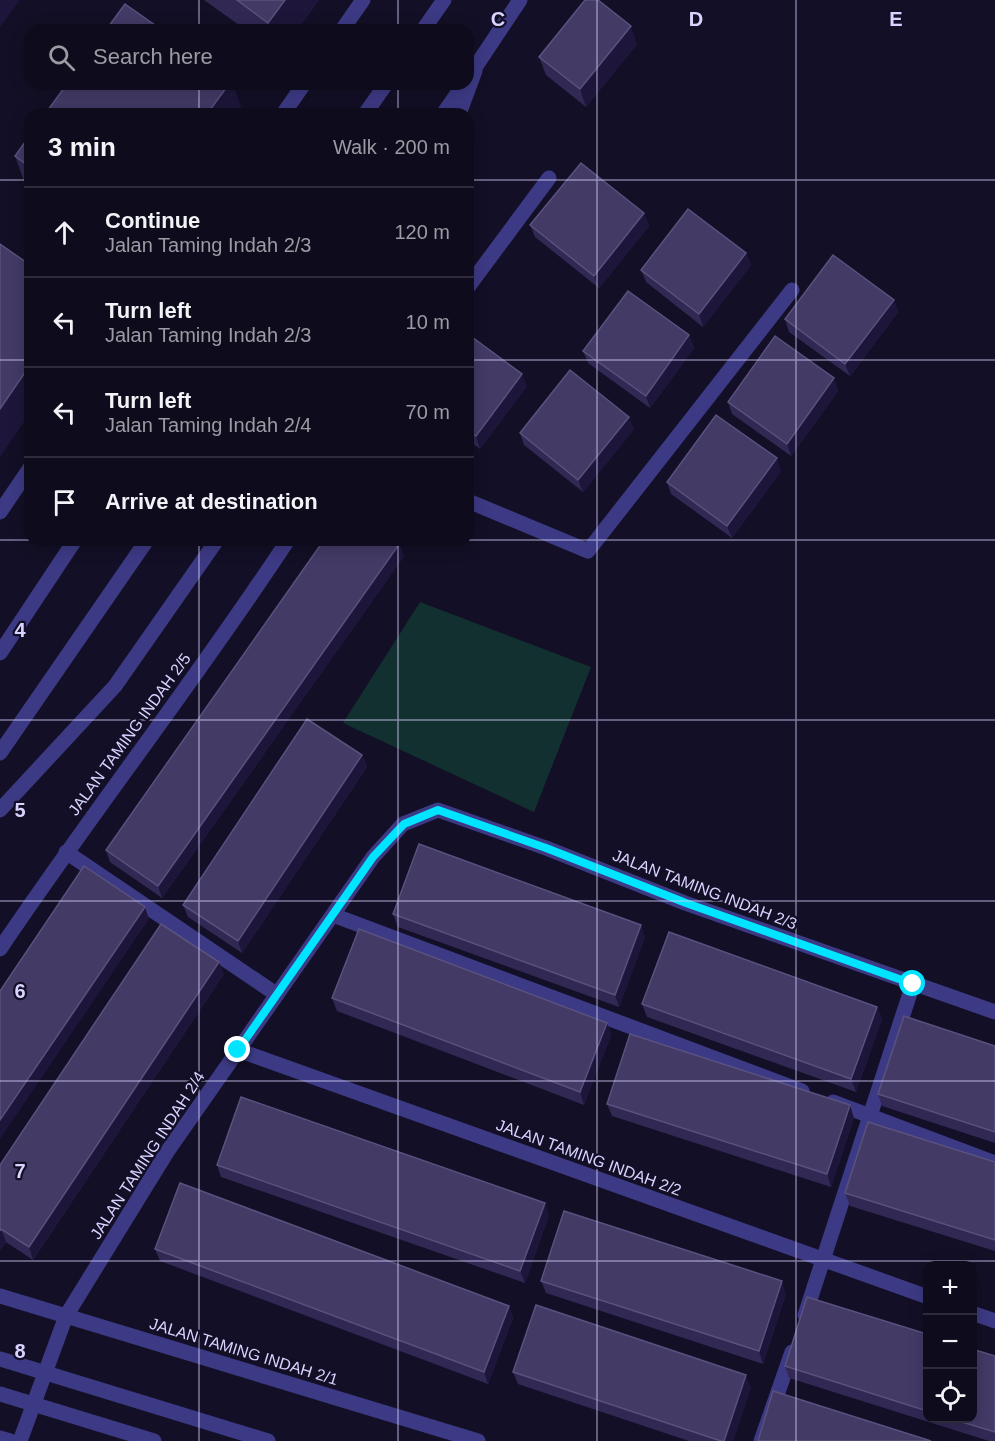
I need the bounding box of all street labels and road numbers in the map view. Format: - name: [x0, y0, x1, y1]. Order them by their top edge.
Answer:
- street label: JALAN TAMING INDAH 2/5: [65, 650, 194, 819]
- street label: JALAN TAMING INDAH 2/3: [610, 846, 799, 933]
- street label: JALAN TAMING INDAH 2/4: [87, 1068, 208, 1242]
- street label: JALAN TAMING INDAH 2/2: [494, 1116, 684, 1199]
- street label: JALAN TAMING INDAH 2/1: [148, 1315, 340, 1388]

